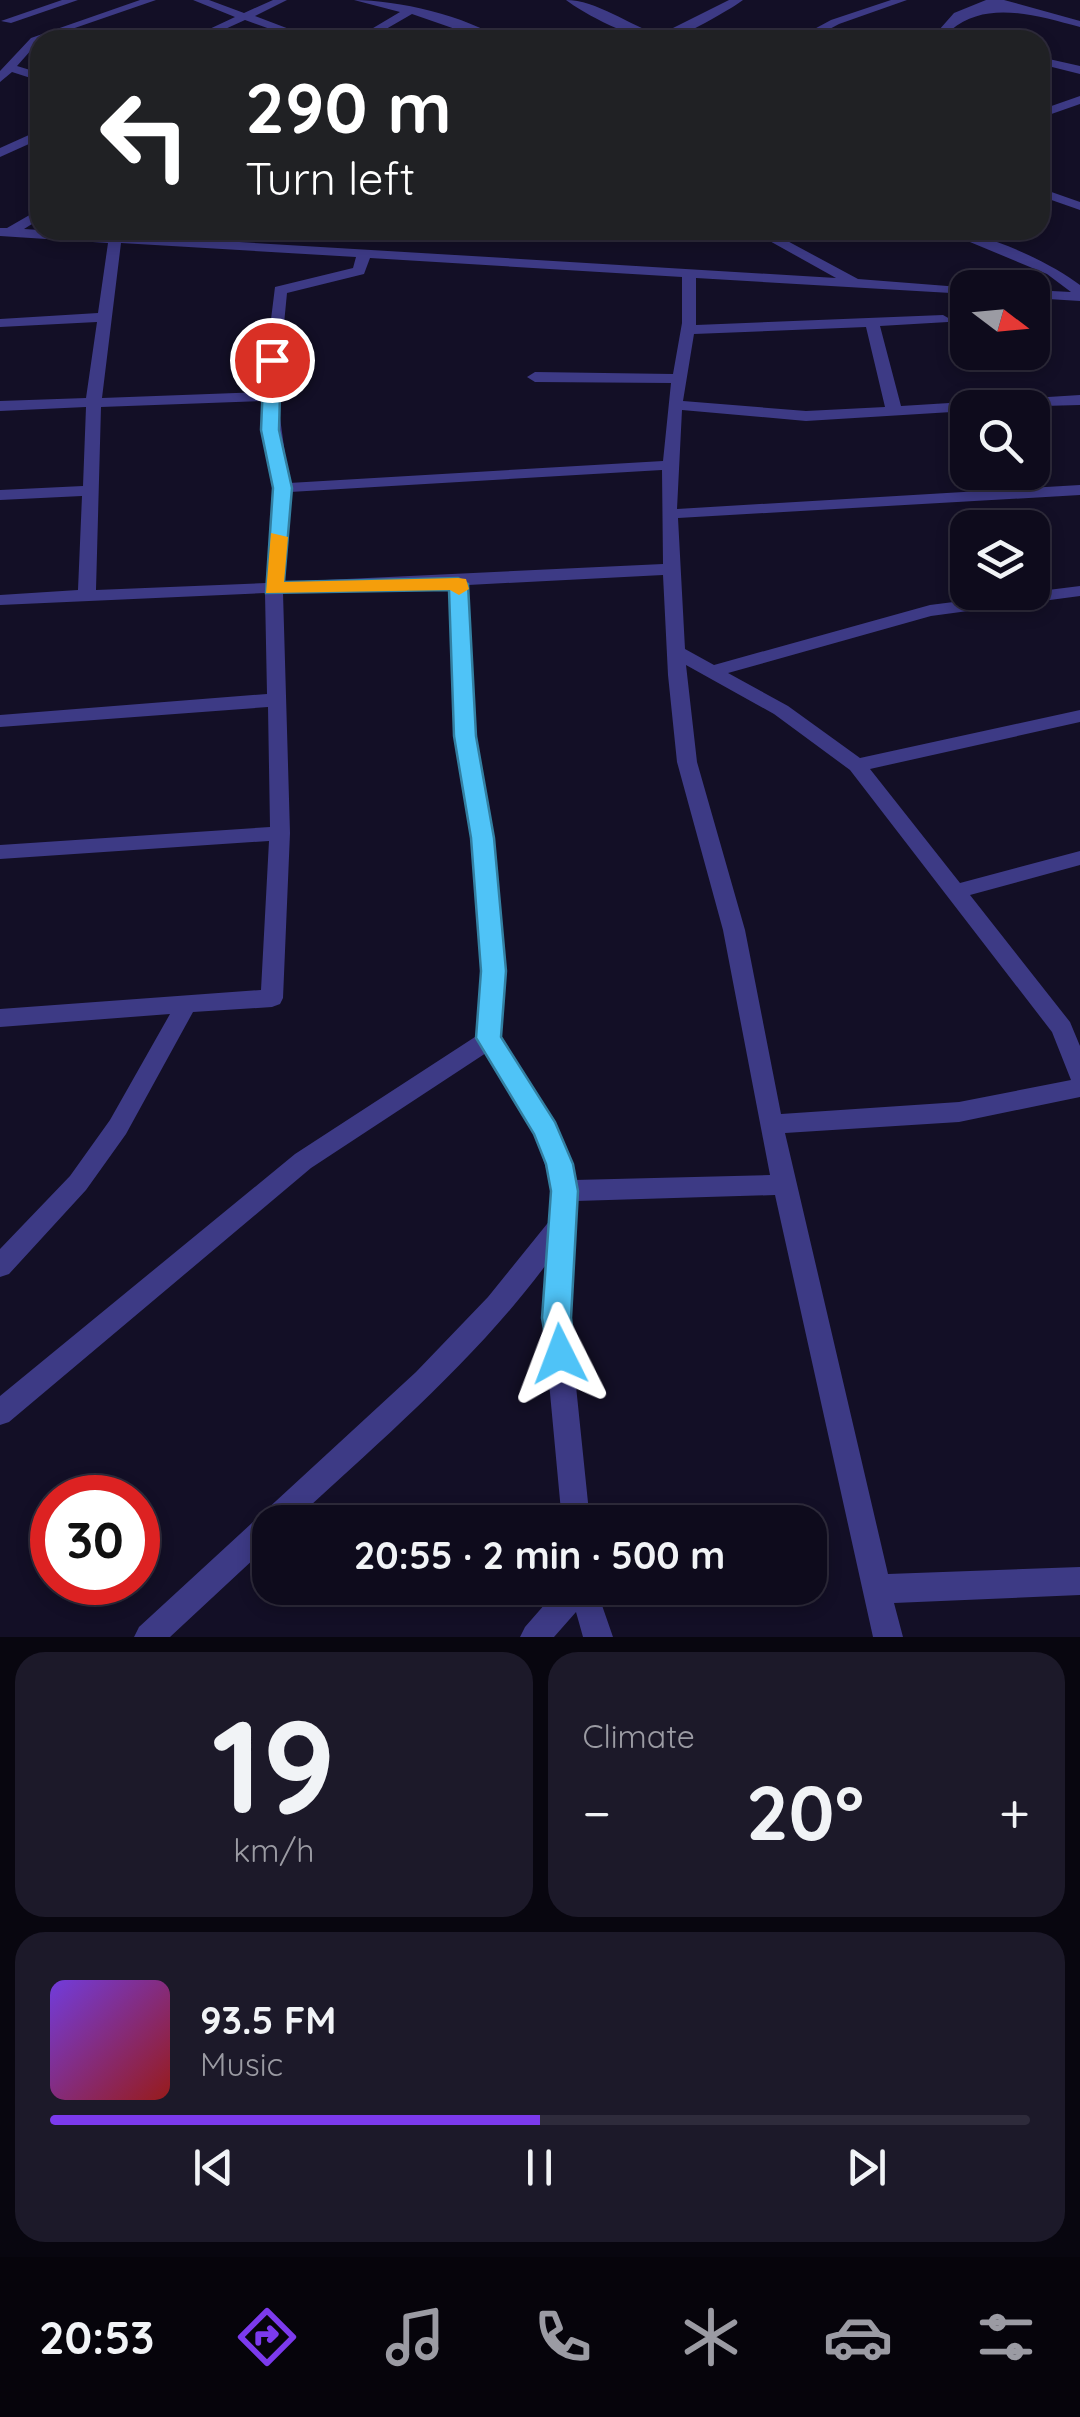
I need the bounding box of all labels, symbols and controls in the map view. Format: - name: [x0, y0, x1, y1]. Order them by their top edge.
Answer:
- text: 290 m: [245, 63, 452, 151]
- icon: left: [80, 70, 210, 200]
- text: Turn left: [245, 150, 415, 206]
- north arrow: [950, 270, 1050, 370]
- map controls: [950, 270, 1050, 610]
- pin: [230, 318, 315, 403]
- icon: arrive: [245, 333, 300, 388]
- button: search: [950, 390, 1050, 490]
- button: layers: [950, 510, 1050, 610]
- position arrow: [508, 1302, 612, 1406]
- speed limit sign: 30: [30, 1475, 160, 1605]
- text: 20:55 · 2 min · 500 m: [354, 1531, 725, 1579]
- text: 19: [212, 1683, 336, 1846]
- text: Climate: [583, 1716, 695, 1756]
- text: 20°: [746, 1765, 864, 1859]
- text: −: [583, 1778, 611, 1847]
- text: +: [999, 1778, 1030, 1847]
- text: km/h: [233, 1830, 314, 1870]
- text: 93.5 FM: [200, 1996, 336, 2044]
- text: Music: [200, 2044, 283, 2084]
- icon: previous: [186, 2140, 241, 2195]
- icon: pause: [512, 2140, 567, 2195]
- icon: next: [839, 2140, 894, 2195]
- icon: directions: [232, 2302, 302, 2372]
- icon: music: [380, 2302, 450, 2372]
- icon: phone: [528, 2302, 598, 2372]
- icon: climate: [676, 2302, 746, 2372]
- icon: car: [823, 2302, 893, 2372]
- icon: filters: [971, 2302, 1041, 2372]
- text: 20:53: [39, 2309, 154, 2365]

